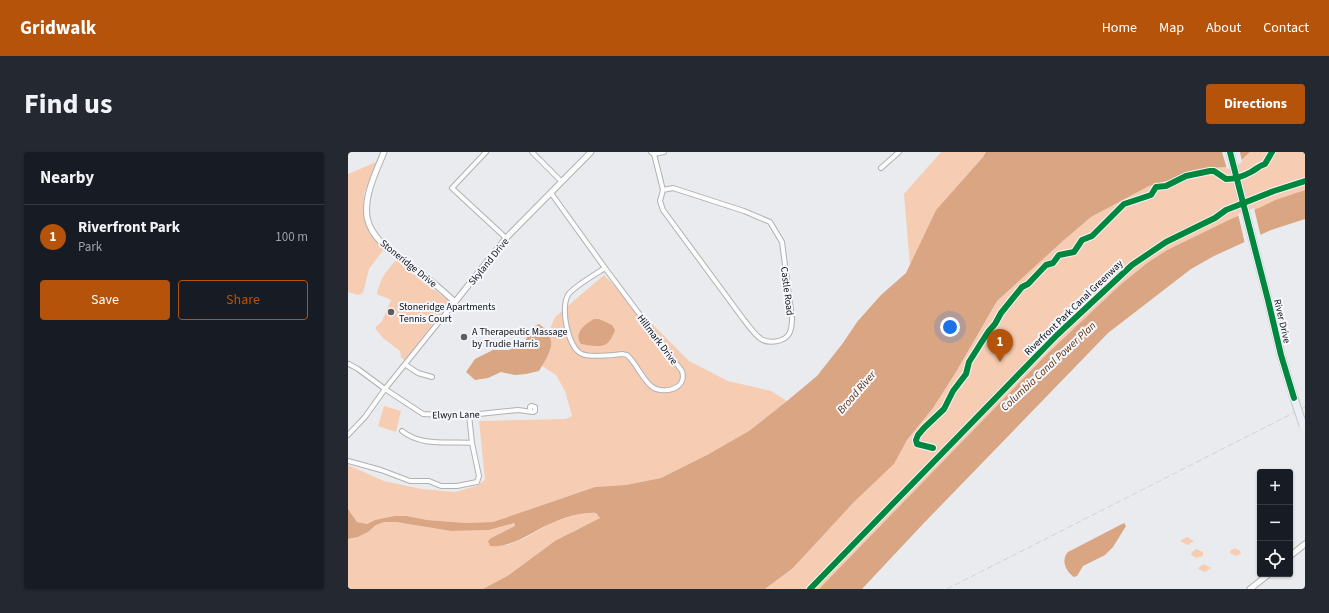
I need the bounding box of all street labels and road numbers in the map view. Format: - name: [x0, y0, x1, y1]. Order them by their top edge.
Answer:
- street label: Skyland Drive: [465, 235, 512, 288]
- street label: Stoneridge Drive: [377, 237, 440, 291]
- street label: Riverfront Park Canal Greenway: [1021, 257, 1126, 359]
- street label: Castle Road: [777, 266, 797, 316]
- street label: River Drive: [1270, 298, 1294, 345]
- street label: Hillmark Drive: [634, 312, 681, 368]
- street label: Elwyn Lane: [432, 408, 480, 422]

